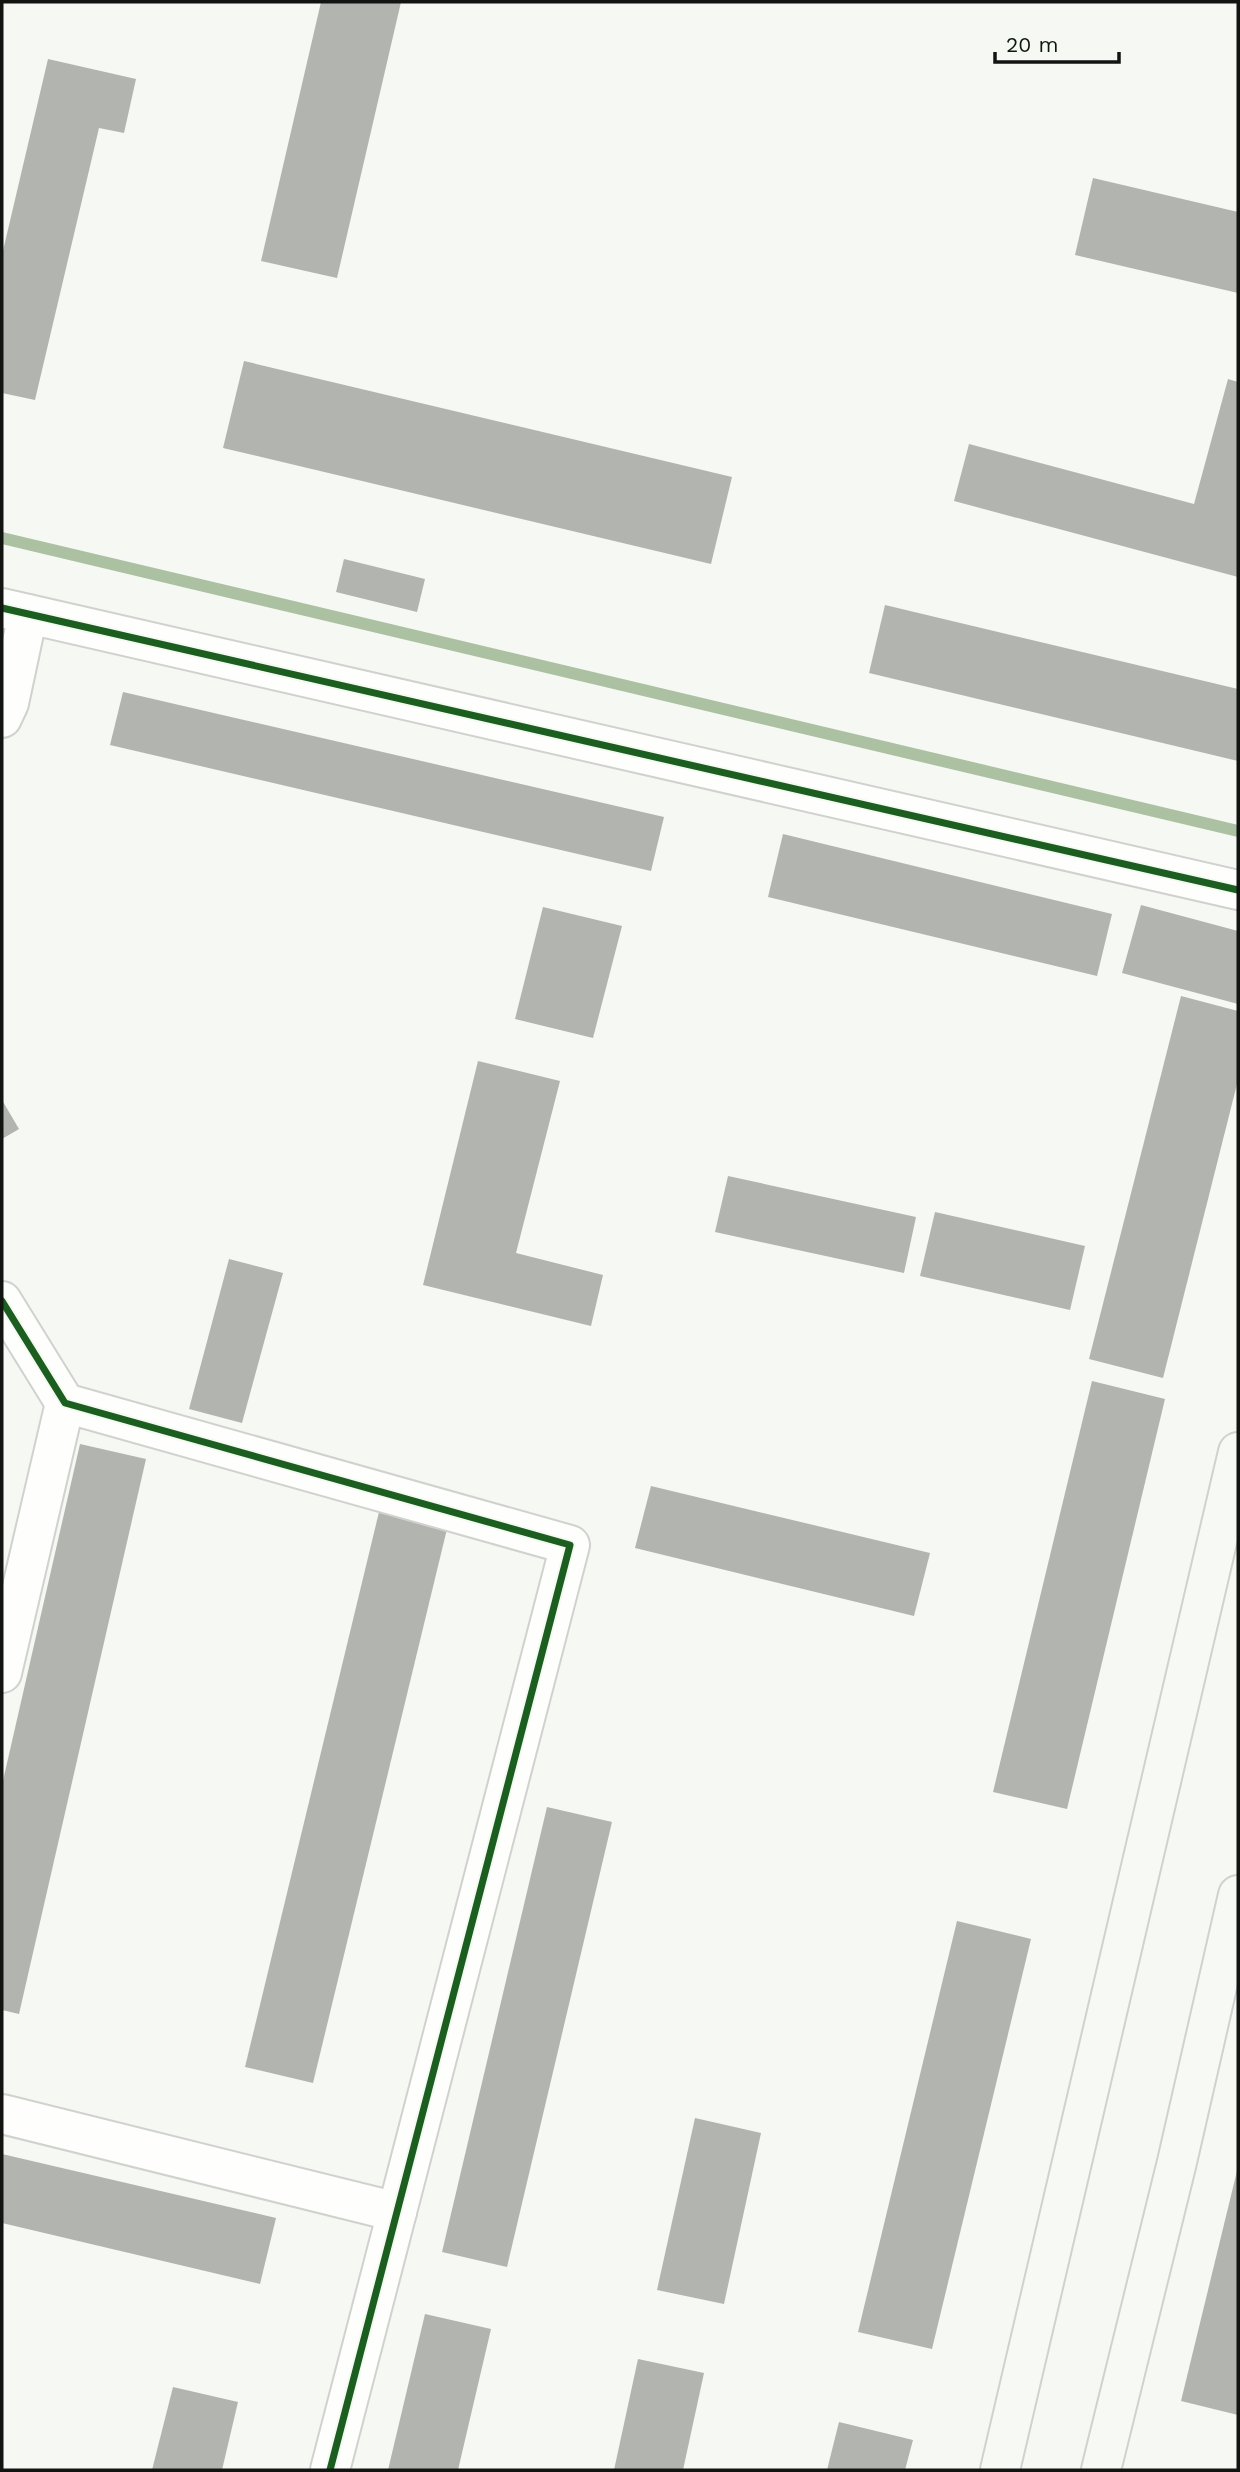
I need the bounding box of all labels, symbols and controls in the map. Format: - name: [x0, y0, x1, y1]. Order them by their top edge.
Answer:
- scale bar: [995, 21, 1119, 65]
- text: 20 m: [1006, 32, 1058, 57]

